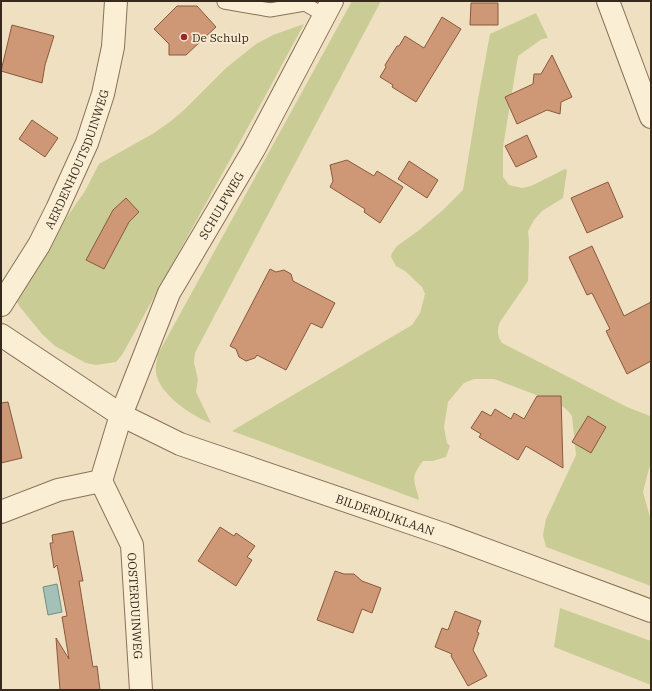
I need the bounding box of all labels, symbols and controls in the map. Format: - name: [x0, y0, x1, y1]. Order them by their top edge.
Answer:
- place label: De Schulp: [192, 30, 249, 45]
- marker: De Schulp: [179, 32, 189, 42]
- street label: AERDENHOUTSDUINWEG: [41, 88, 111, 231]
- street label: SCHULPWEG: [195, 168, 247, 242]
- street label: BILDERDIJKLAAN: [334, 490, 437, 538]
- street label: OOSTERDUINWEG: [125, 552, 147, 660]

